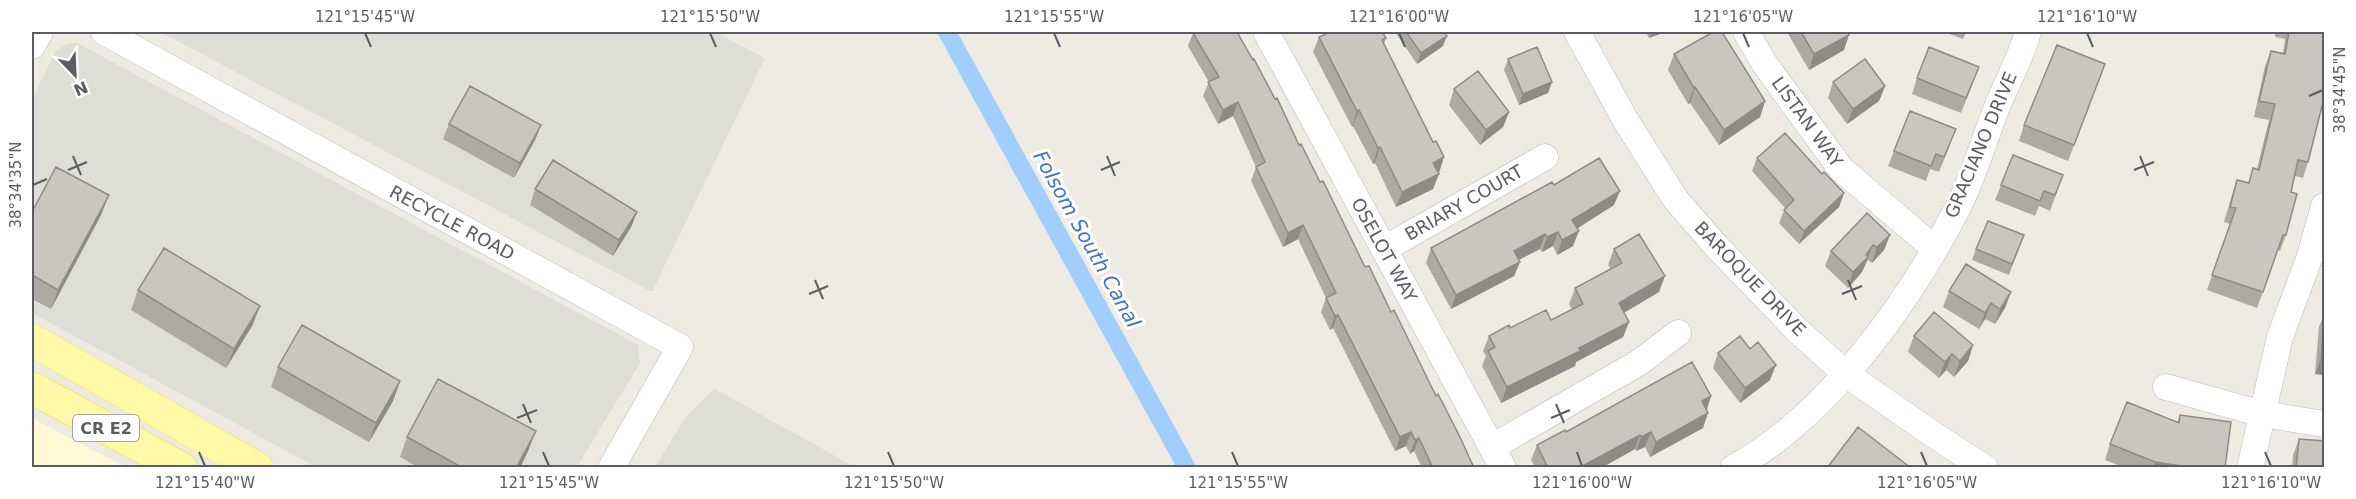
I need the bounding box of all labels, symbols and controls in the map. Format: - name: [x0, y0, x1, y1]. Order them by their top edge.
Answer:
- text: 121°15'45"W: [315, 8, 415, 26]
- text: 121°15'50"W: [660, 8, 760, 26]
- text: 121°15'55"W: [1004, 8, 1104, 26]
- text: 121°16'00"W: [1349, 8, 1449, 26]
- text: 121°16'05"W: [1693, 8, 1793, 26]
- text: 121°16'10"W: [2037, 8, 2137, 26]
- north arrow: [45, 45, 105, 105]
- text: 38°34'45"N: [2331, 46, 2349, 134]
- street label: GRACIANO DRIVE: [1940, 69, 2021, 221]
- street label: LISTAN WAY: [1768, 72, 1848, 172]
- text: N: [71, 77, 91, 100]
- text: 38°34'35"N: [7, 141, 25, 229]
- water label: Folsom South Canal: [1028, 146, 1146, 332]
- street label: BRIARY COURT: [1401, 160, 1527, 245]
- street label: RECYCLE ROAD: [386, 181, 518, 264]
- street label: OSELOT WAY: [1347, 194, 1422, 306]
- street label: BAROQUE DRIVE: [1690, 217, 1810, 340]
- road number: CR E2: [73, 415, 139, 441]
- text: 121°15'40"W: [155, 474, 255, 492]
- text: 121°15'45"W: [499, 474, 599, 492]
- text: 121°15'50"W: [844, 474, 944, 492]
- text: 121°15'55"W: [1188, 474, 1288, 492]
- text: 121°16'00"W: [1532, 474, 1632, 492]
- text: 121°16'05"W: [1877, 474, 1977, 492]
- text: 121°16'10"W: [2221, 474, 2321, 492]

